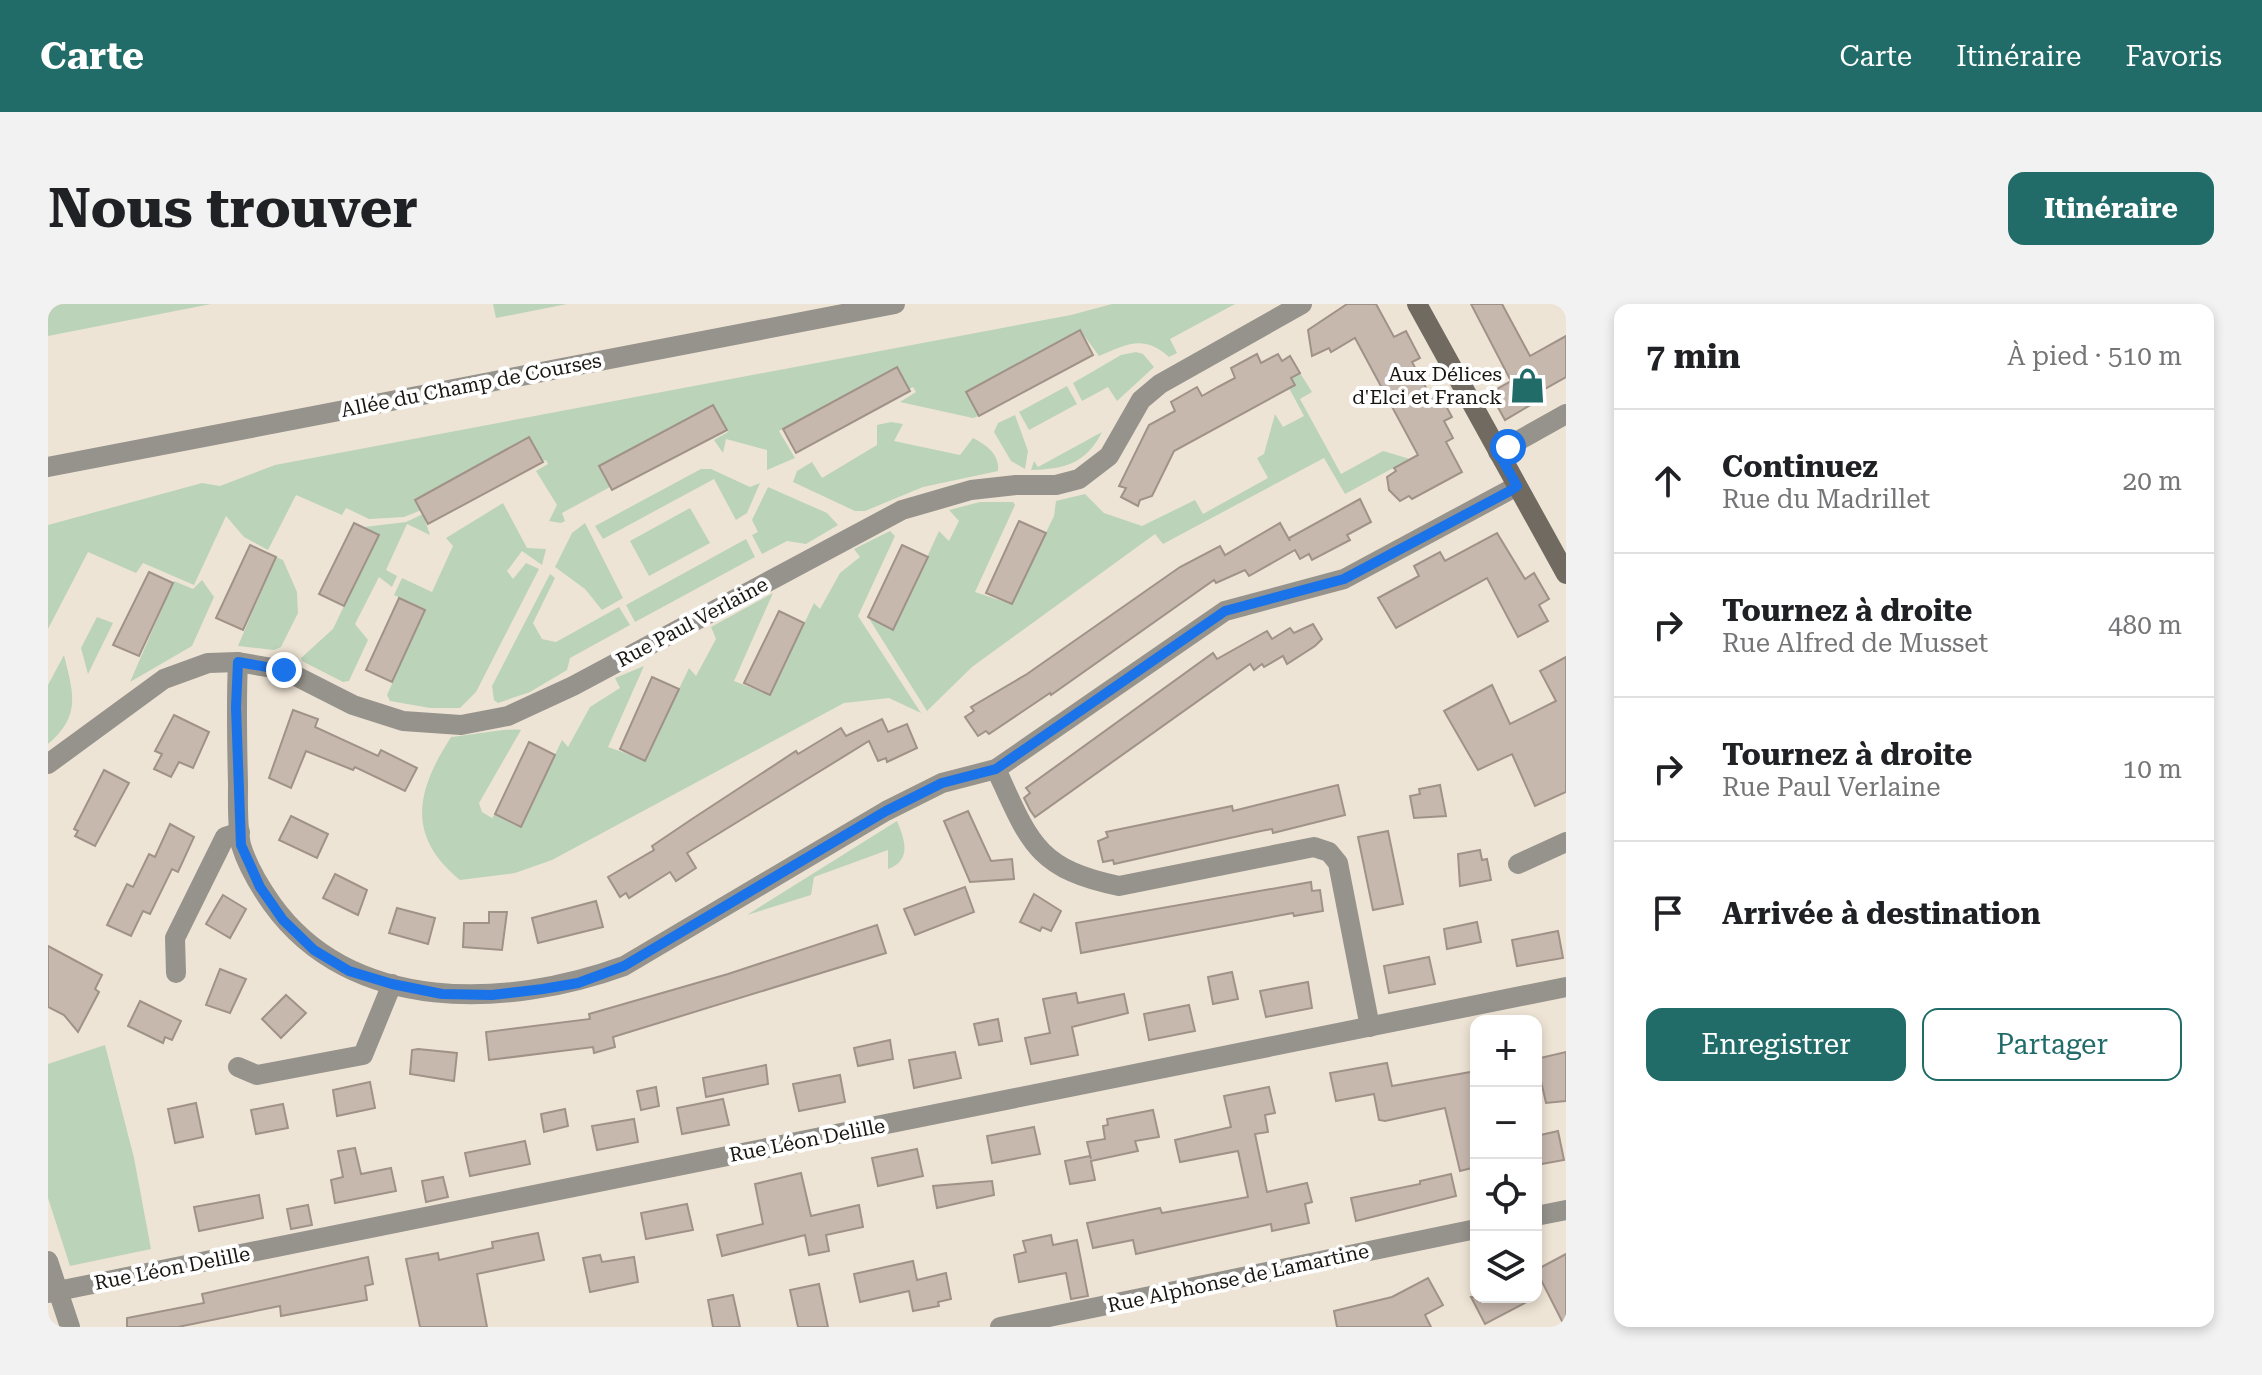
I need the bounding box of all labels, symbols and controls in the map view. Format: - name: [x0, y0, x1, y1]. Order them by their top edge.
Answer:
- text: Carte: [40, 34, 144, 78]
- text: Carte: [1839, 40, 1912, 73]
- text: Itinéraire: [1956, 40, 2081, 73]
- text: Favoris: [2125, 40, 2222, 73]
- button: Itinéraire: [2008, 172, 2214, 245]
- text: Nous trouver: [48, 175, 418, 241]
- text: 7 min: [1646, 336, 1741, 376]
- text: À pied · 510 m: [2007, 341, 2182, 371]
- street label: Allée du Champ de Courses: [339, 348, 603, 422]
- place label: Aux Délices d'Elci et Franck: [1352, 362, 1502, 409]
- shop icon: Aux Délices d'Elci et Franck: [1509, 366, 1547, 404]
- route start: [1490, 429, 1526, 465]
- text: Continuez: [1722, 449, 1878, 484]
- icon: ahead: [1646, 459, 1690, 503]
- text: 20 m: [2123, 466, 2182, 496]
- text: Rue du Madrillet: [1722, 484, 1930, 514]
- street label: Rue Paul Verlaine: [612, 572, 772, 672]
- text: Tournez à droite: [1722, 593, 1972, 628]
- icon: right: [1646, 603, 1690, 647]
- text: 480 m: [2108, 610, 2182, 640]
- text: Rue Alfred de Musset: [1722, 628, 1988, 658]
- route end: [266, 652, 302, 688]
- text: Tournez à droite: [1722, 737, 1972, 772]
- icon: right: [1646, 747, 1690, 791]
- text: 10 m: [2123, 754, 2182, 784]
- text: Rue Paul Verlaine: [1722, 772, 1941, 802]
- icon: arrive: [1646, 891, 1690, 935]
- text: Arrivée à destination: [1722, 896, 2041, 931]
- button: Enregistrer: [1646, 1008, 1906, 1081]
- button: Partager: [1922, 1008, 2182, 1081]
- map controls: [1470, 1015, 1542, 1303]
- button: +: [1470, 1015, 1542, 1087]
- button: −: [1470, 1087, 1542, 1159]
- street label: Rue Léon Delille: [727, 1113, 887, 1167]
- button: locate: [1470, 1159, 1542, 1231]
- button: layers: [1470, 1231, 1542, 1303]
- street label: Rue Alphonse de Lamartine: [1105, 1239, 1371, 1317]
- street label: Rue Léon Delille: [92, 1241, 252, 1295]

